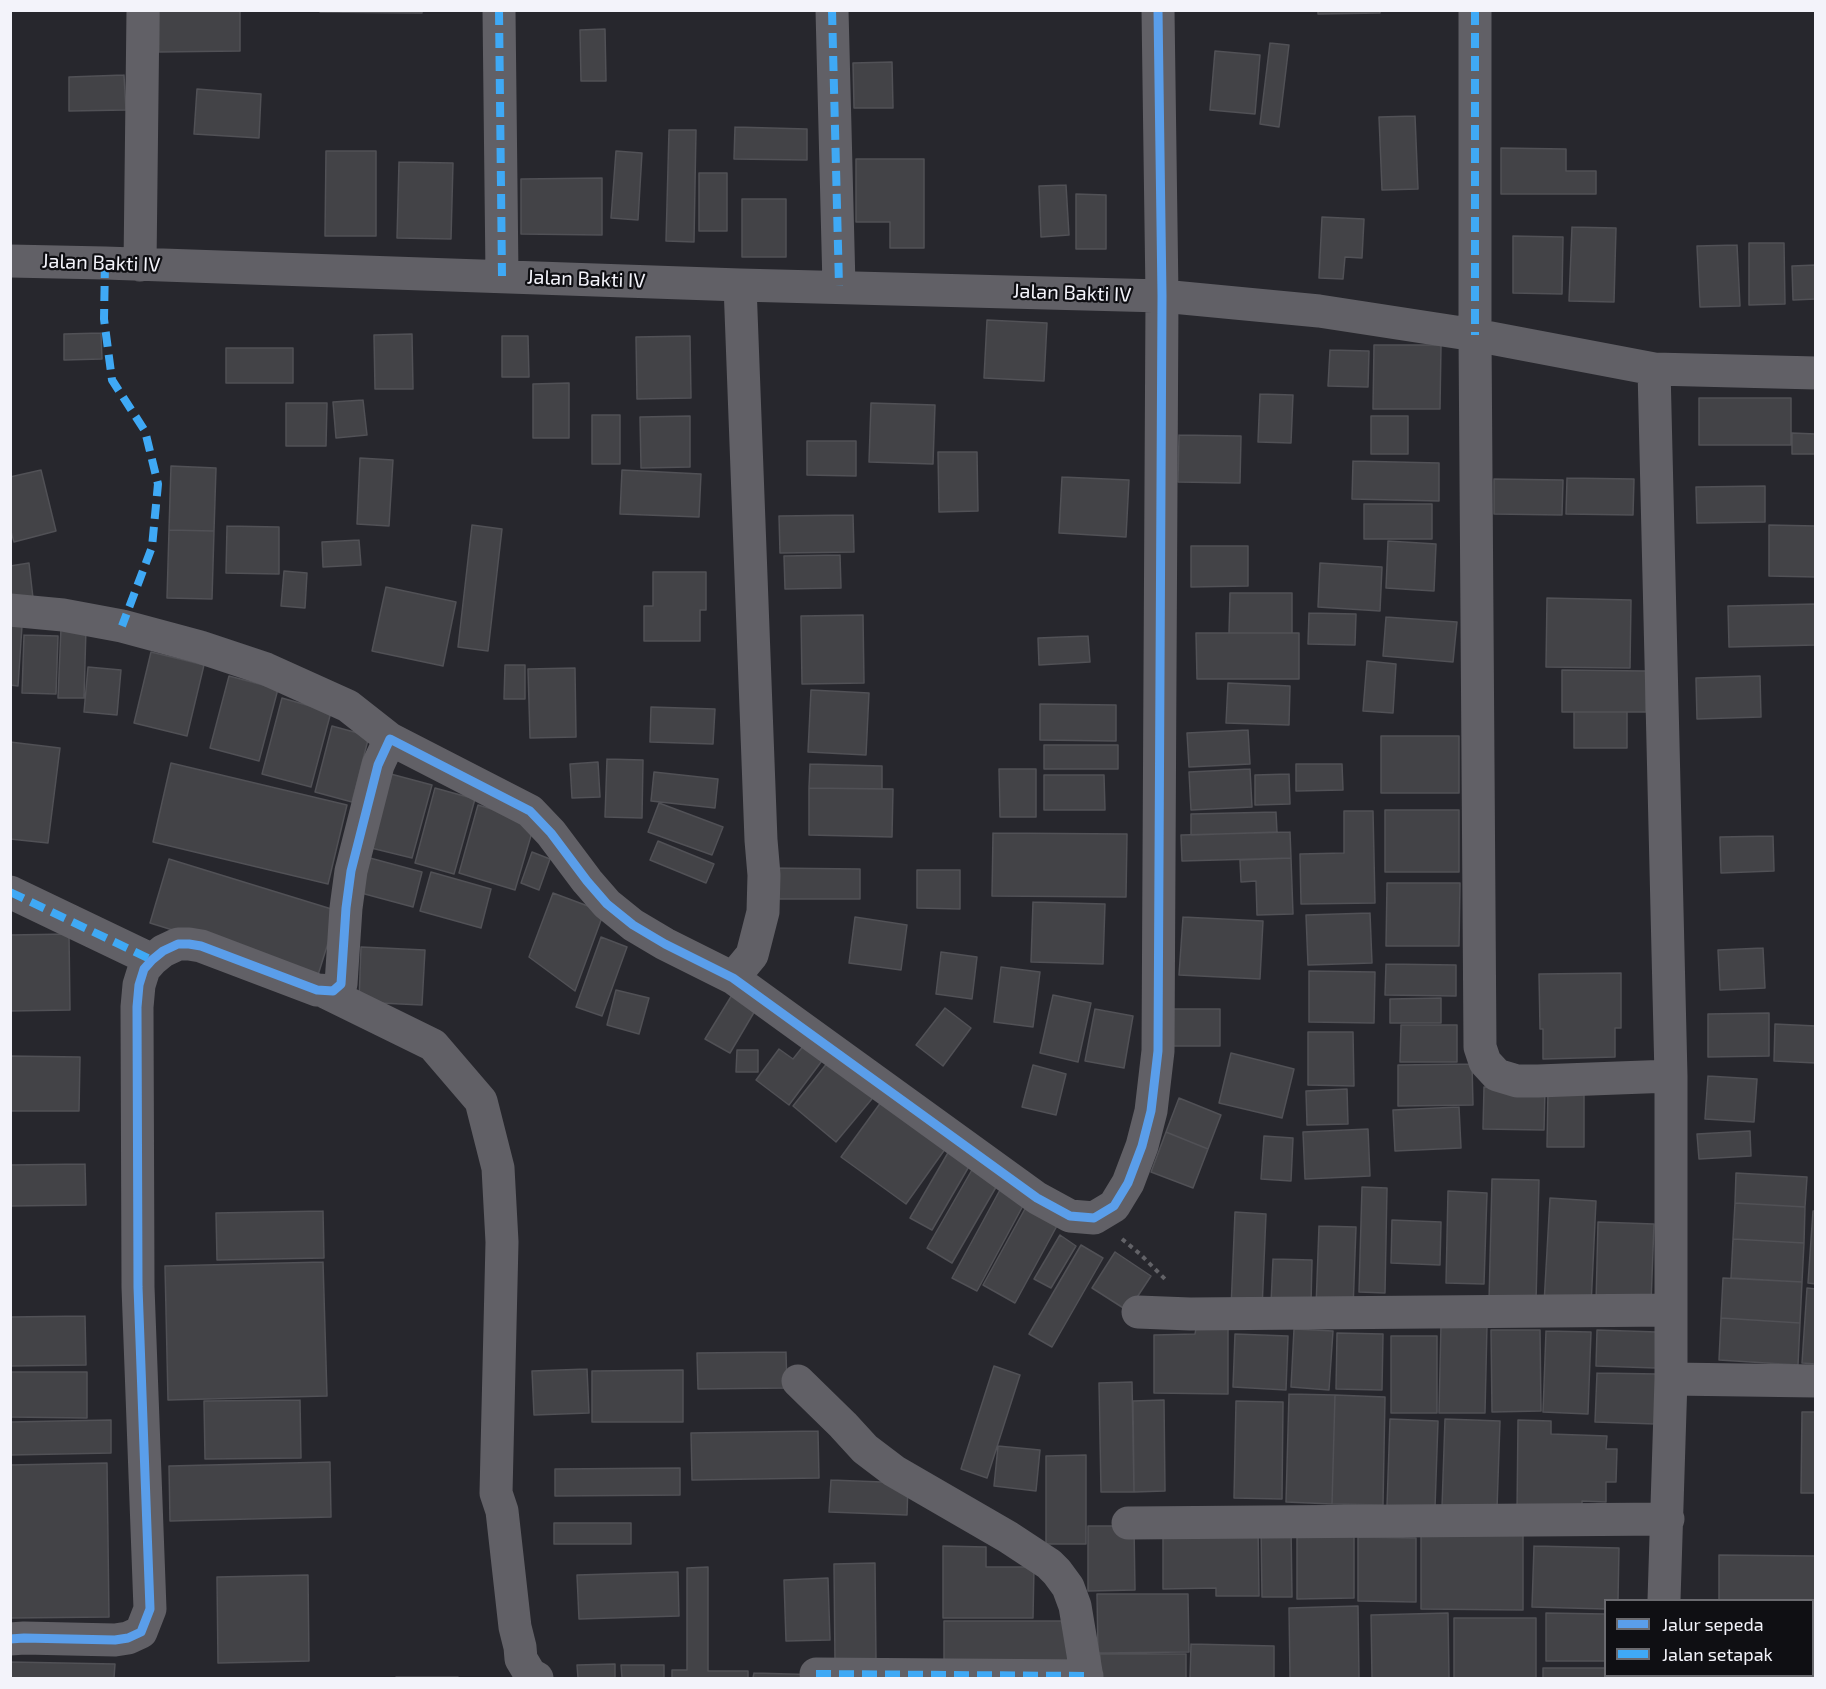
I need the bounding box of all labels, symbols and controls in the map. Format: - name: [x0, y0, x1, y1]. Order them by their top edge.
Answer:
- street label: Jalan Bakti IV: [41, 249, 161, 277]
- street label: Jalan Bakti IV: [526, 265, 646, 293]
- street label: Jalan Bakti IV: [1012, 279, 1132, 307]
- legend: [1604, 1599, 1814, 1677]
- text: Jalur sepeda: [1662, 1613, 1764, 1635]
- text: Jalan setapak: [1662, 1643, 1773, 1665]

